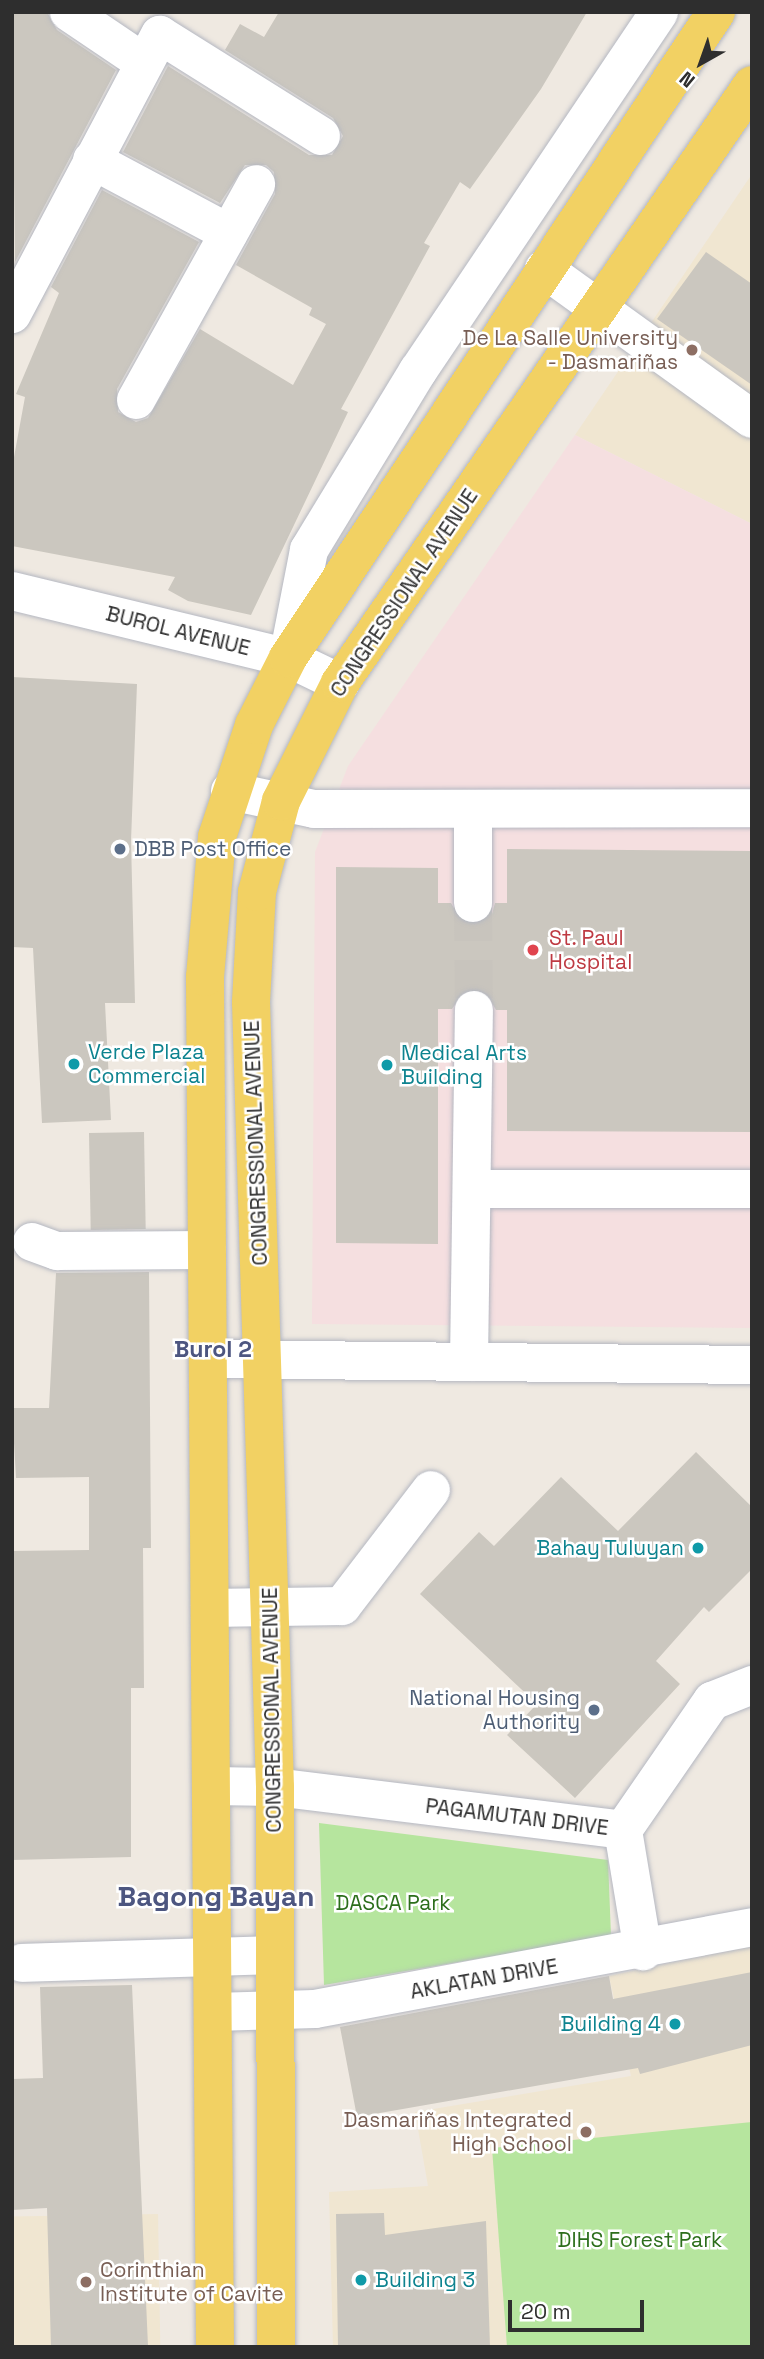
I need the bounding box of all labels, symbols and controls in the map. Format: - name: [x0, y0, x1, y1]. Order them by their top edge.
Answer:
- north arrow: [666, 28, 736, 98]
- text: N: [674, 66, 700, 93]
- place label: De La Salle University - Dasmariñas: [462, 325, 678, 375]
- marker: De La Salle University - Dasmariñas: [684, 342, 700, 358]
- street label: CONGRESSIONAL AVENUE: [325, 484, 483, 702]
- street label: BUROL AVENUE: [103, 601, 253, 661]
- place label: DBB Post Office: [134, 836, 291, 862]
- marker: DBB Post Office: [112, 841, 128, 857]
- place label: St. Paul Hospital: [549, 925, 632, 975]
- marker: St. Paul Hospital: [523, 940, 543, 960]
- street label: CONGRESSIONAL AVENUE: [239, 1020, 273, 1266]
- place label: Verde Plaza Commercial: [88, 1039, 205, 1089]
- place label: Medical Arts Building: [401, 1040, 527, 1090]
- marker: Verde Plaza Commercial: [66, 1056, 82, 1072]
- marker: Medical Arts Building: [379, 1057, 395, 1073]
- district label: Burol 2: [174, 1335, 252, 1363]
- place label: Bahay Tuluyan: [536, 1535, 684, 1561]
- marker: Bahay Tuluyan: [690, 1540, 706, 1556]
- street label: CONGRESSIONAL AVENUE: [257, 1587, 287, 1833]
- place label: National Housing Authority: [409, 1685, 580, 1735]
- marker: National Housing Authority: [586, 1702, 602, 1718]
- street label: PAGAMUTAN DRIVE: [424, 1793, 610, 1841]
- district label: Bagong Bayan: [118, 1879, 314, 1913]
- park label: DASCA Park: [335, 1890, 451, 1916]
- street label: AKLATAN DRIVE: [408, 1954, 560, 2004]
- place label: Building 4: [560, 2011, 661, 2037]
- marker: Building 4: [667, 2016, 683, 2032]
- place label: Dasmariñas Integrated High School: [343, 2107, 572, 2157]
- marker: Dasmariñas Integrated High School: [578, 2124, 594, 2140]
- park label: DIHS Forest Park: [558, 2227, 722, 2253]
- place label: Corinthian Institute of Cavite: [100, 2257, 284, 2307]
- place label: Building 3: [375, 2267, 475, 2293]
- marker: Building 3: [353, 2272, 369, 2288]
- marker: Corinthian Institute of Cavite: [78, 2274, 94, 2290]
- scale bar: [512, 2286, 648, 2330]
- text: 20 m: [521, 2298, 571, 2325]

